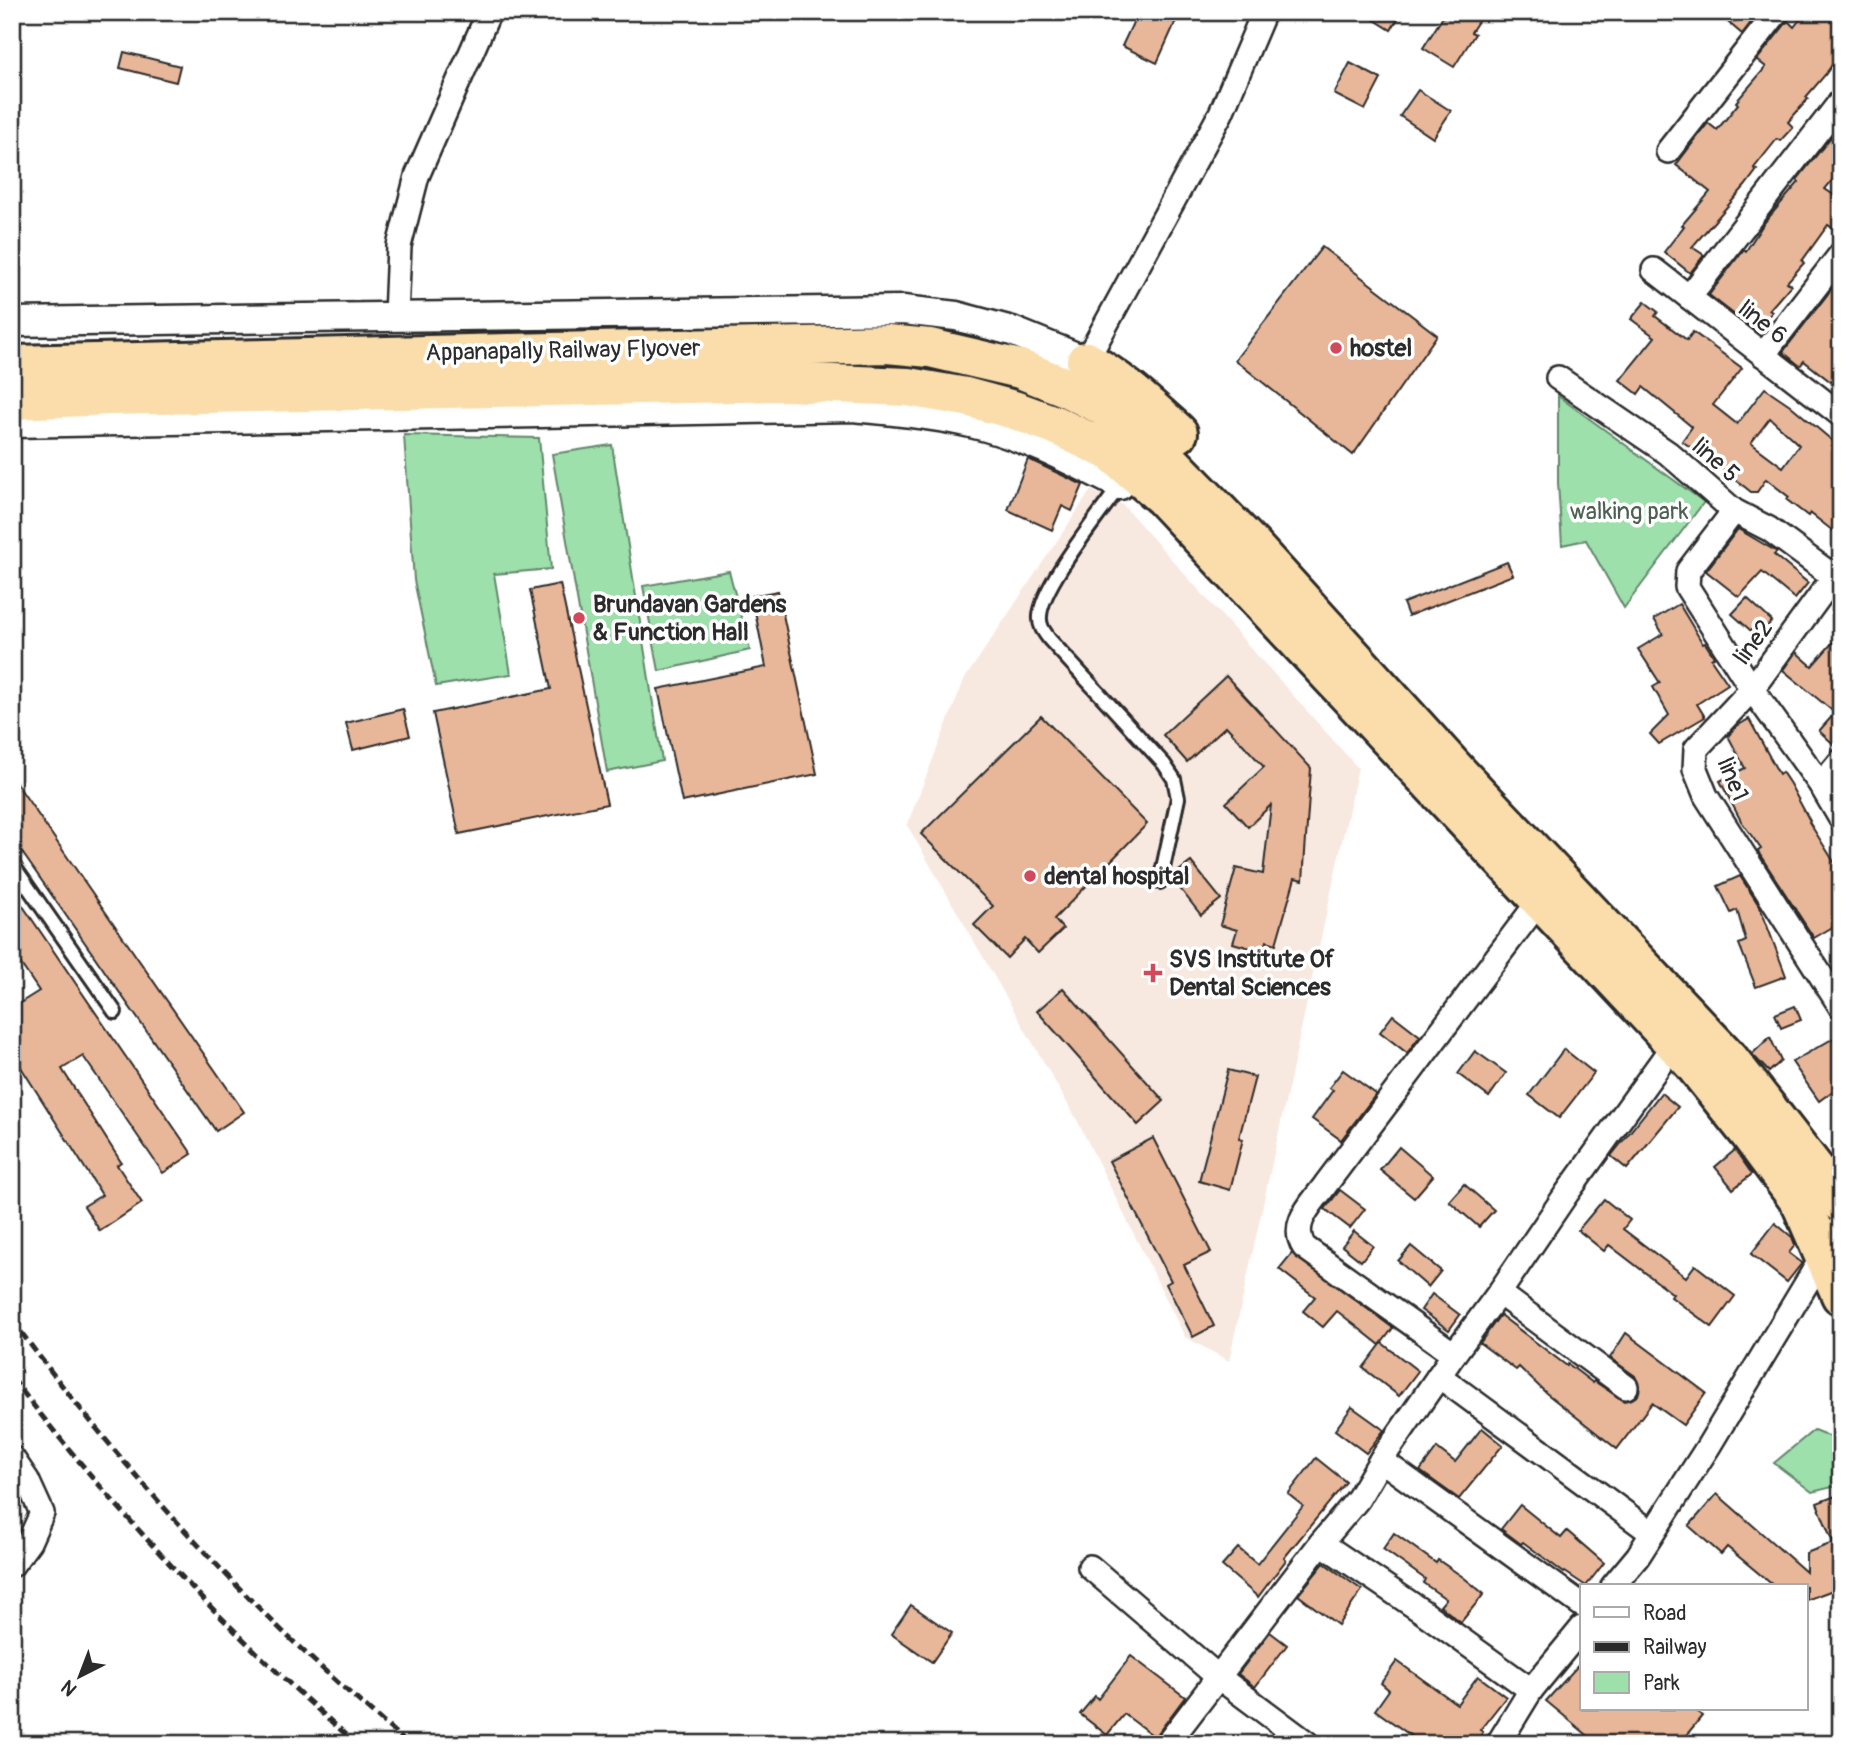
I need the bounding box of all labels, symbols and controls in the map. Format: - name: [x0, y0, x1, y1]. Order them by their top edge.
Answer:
- street label: line 6: [1732, 294, 1793, 351]
- street label: Appanapally Railway Flyover: [425, 334, 701, 367]
- place label: hostel: [1350, 334, 1412, 363]
- marker: hostel: [1328, 340, 1344, 356]
- street label: line 5: [1686, 432, 1745, 489]
- park label: walking park: [1569, 497, 1689, 526]
- place label: Brundavan Gardens & Function Hall: [593, 590, 786, 647]
- marker: Brundavan Gardens & Function Hall: [571, 610, 587, 626]
- street label: line2: [1727, 614, 1779, 670]
- street label: line1: [1710, 753, 1755, 805]
- place label: dental hospital: [1044, 862, 1189, 891]
- marker: dental hospital: [1022, 868, 1038, 884]
- place label: SVS Institute Of Dental Sciences: [1169, 945, 1335, 1002]
- marker: SVS Institute Of Dental Sciences: [1143, 963, 1163, 983]
- legend: [1580, 1584, 1808, 1710]
- text: Road: [1643, 1600, 1687, 1627]
- text: Railway: [1643, 1634, 1707, 1661]
- north arrow: [46, 1640, 116, 1710]
- text: Park: [1643, 1670, 1680, 1697]
- text: N: [56, 1675, 82, 1701]

